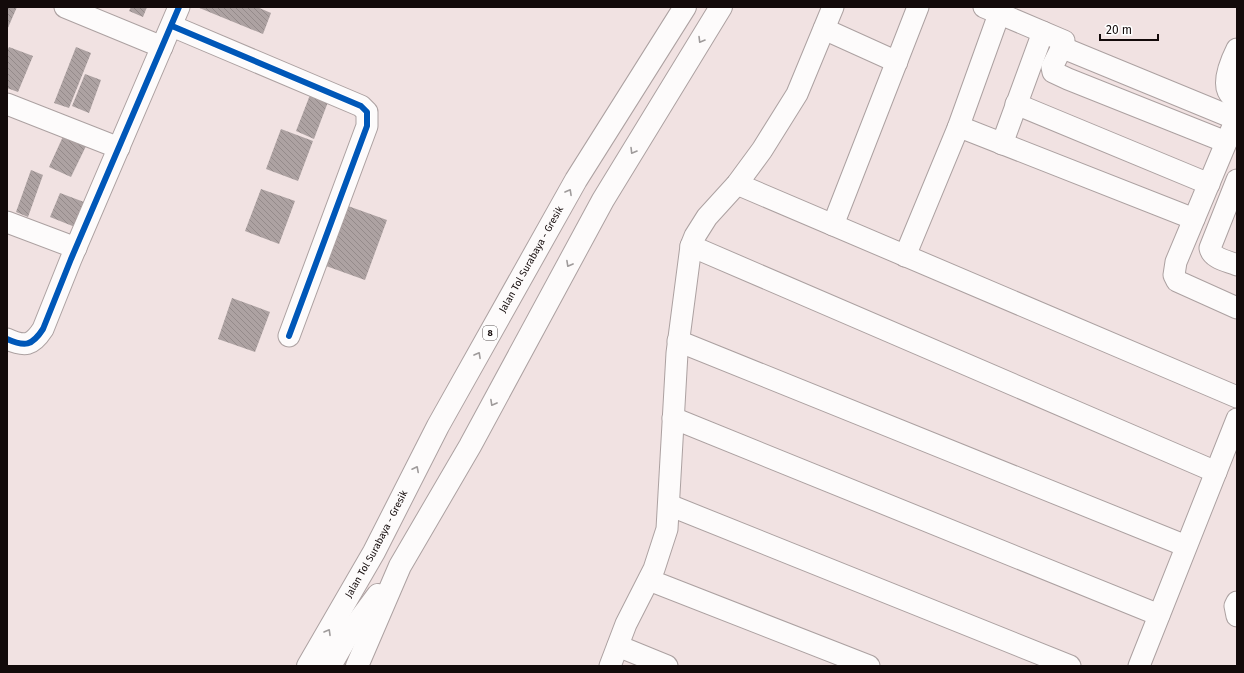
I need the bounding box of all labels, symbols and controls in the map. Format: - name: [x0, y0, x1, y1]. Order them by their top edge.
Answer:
- scale bar: [1100, 16, 1158, 42]
- text: 20 m: [1106, 23, 1132, 37]
- one-way arrow: [698, 36, 705, 43]
- one-way arrow: [630, 147, 638, 154]
- one-way arrow: [565, 189, 572, 196]
- street label: Jalan Tol Surabaya - Gresik: [497, 203, 567, 315]
- one-way arrow: [566, 260, 573, 267]
- road number: 8: [483, 326, 497, 340]
- one-way arrow: [474, 351, 481, 359]
- one-way arrow: [490, 399, 498, 406]
- one-way arrow: [412, 466, 419, 473]
- street label: Jalan Tol Surabaya - Gresik: [343, 488, 411, 600]
- one-way arrow: [323, 629, 330, 636]

